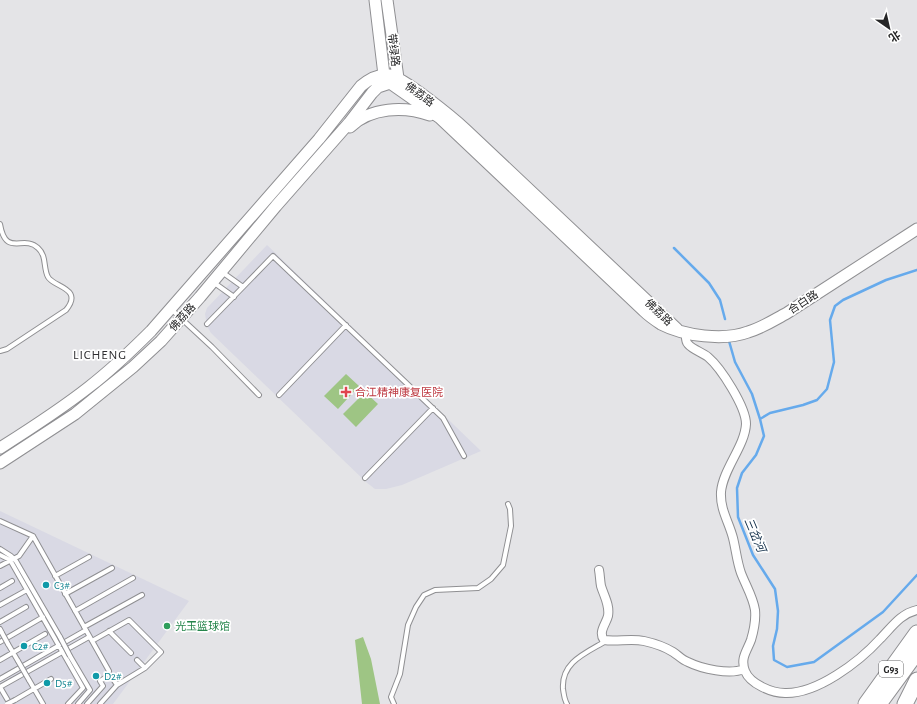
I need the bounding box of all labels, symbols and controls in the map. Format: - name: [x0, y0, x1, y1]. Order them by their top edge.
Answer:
- north arrow: [869, 8, 909, 48]
- text: 北: [887, 28, 902, 44]
- street label: 带绿路: [386, 33, 402, 67]
- street label: 佛荔路: [403, 79, 437, 109]
- street label: 合白路: [786, 288, 820, 316]
- street label: 佛荔路: [643, 296, 675, 328]
- street label: 佛荔路: [167, 301, 197, 333]
- district label: LICHENG: [73, 349, 127, 362]
- marker: 合江精神康复医院: [340, 386, 352, 398]
- place label: 合江精神康复医院: [355, 386, 443, 398]
- water label: 三岔河: [742, 516, 768, 556]
- marker: C3#: [41, 580, 51, 590]
- place label: C3#: [54, 580, 70, 591]
- place label: 光玉篮球馆: [175, 620, 230, 632]
- marker: 光玉篮球馆: [162, 621, 172, 631]
- marker: C2#: [19, 641, 29, 651]
- place label: C2#: [32, 641, 49, 652]
- road number: G93: [879, 661, 903, 677]
- marker: D2#: [91, 671, 101, 681]
- place label: D2#: [104, 671, 122, 682]
- marker: D5#: [42, 678, 52, 688]
- place label: D5#: [55, 678, 73, 689]

